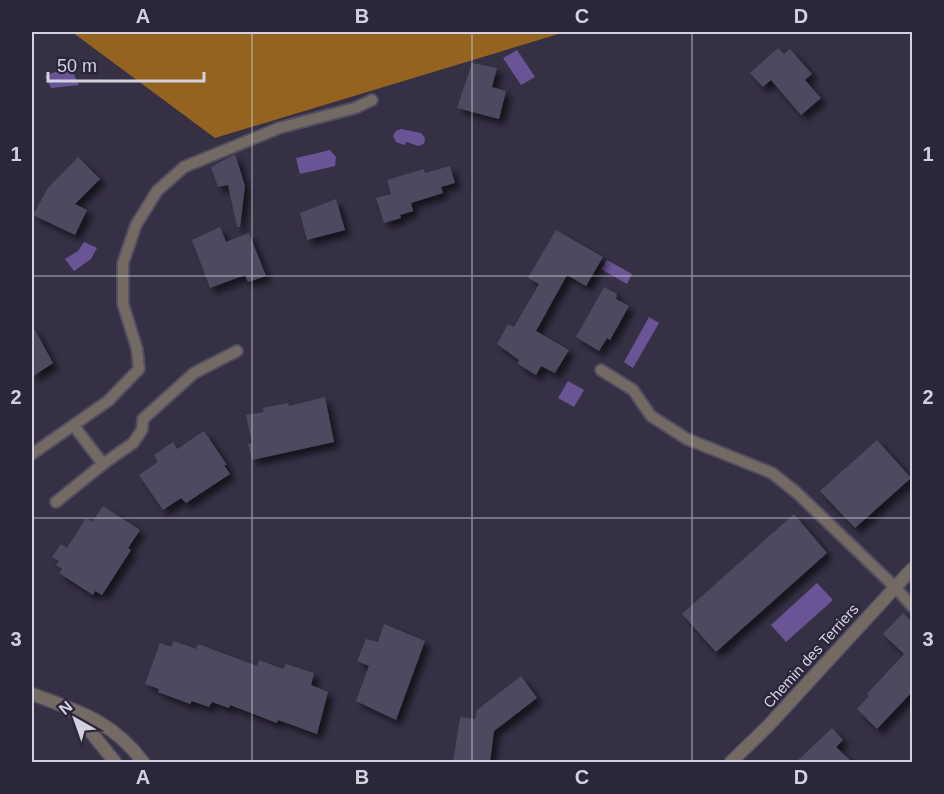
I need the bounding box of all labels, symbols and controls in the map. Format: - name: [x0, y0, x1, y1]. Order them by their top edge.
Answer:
- text: A: [136, 5, 150, 27]
- text: B: [355, 5, 369, 27]
- text: C: [575, 5, 589, 27]
- text: D: [794, 5, 808, 27]
- scale bar: [48, 45, 204, 83]
- text: 50 m: [57, 56, 97, 76]
- text: 1: [10, 143, 22, 165]
- text: 1: [922, 143, 934, 165]
- text: 2: [10, 386, 22, 408]
- text: 2: [922, 386, 934, 408]
- street label: Chemin des Terriers: [759, 600, 862, 711]
- text: 3: [10, 628, 22, 650]
- text: 3: [922, 628, 934, 650]
- north arrow: [45, 689, 105, 749]
- text: N: [56, 698, 76, 718]
- text: A: [136, 766, 150, 788]
- text: B: [355, 766, 369, 788]
- text: C: [575, 766, 589, 788]
- text: D: [794, 766, 808, 788]

